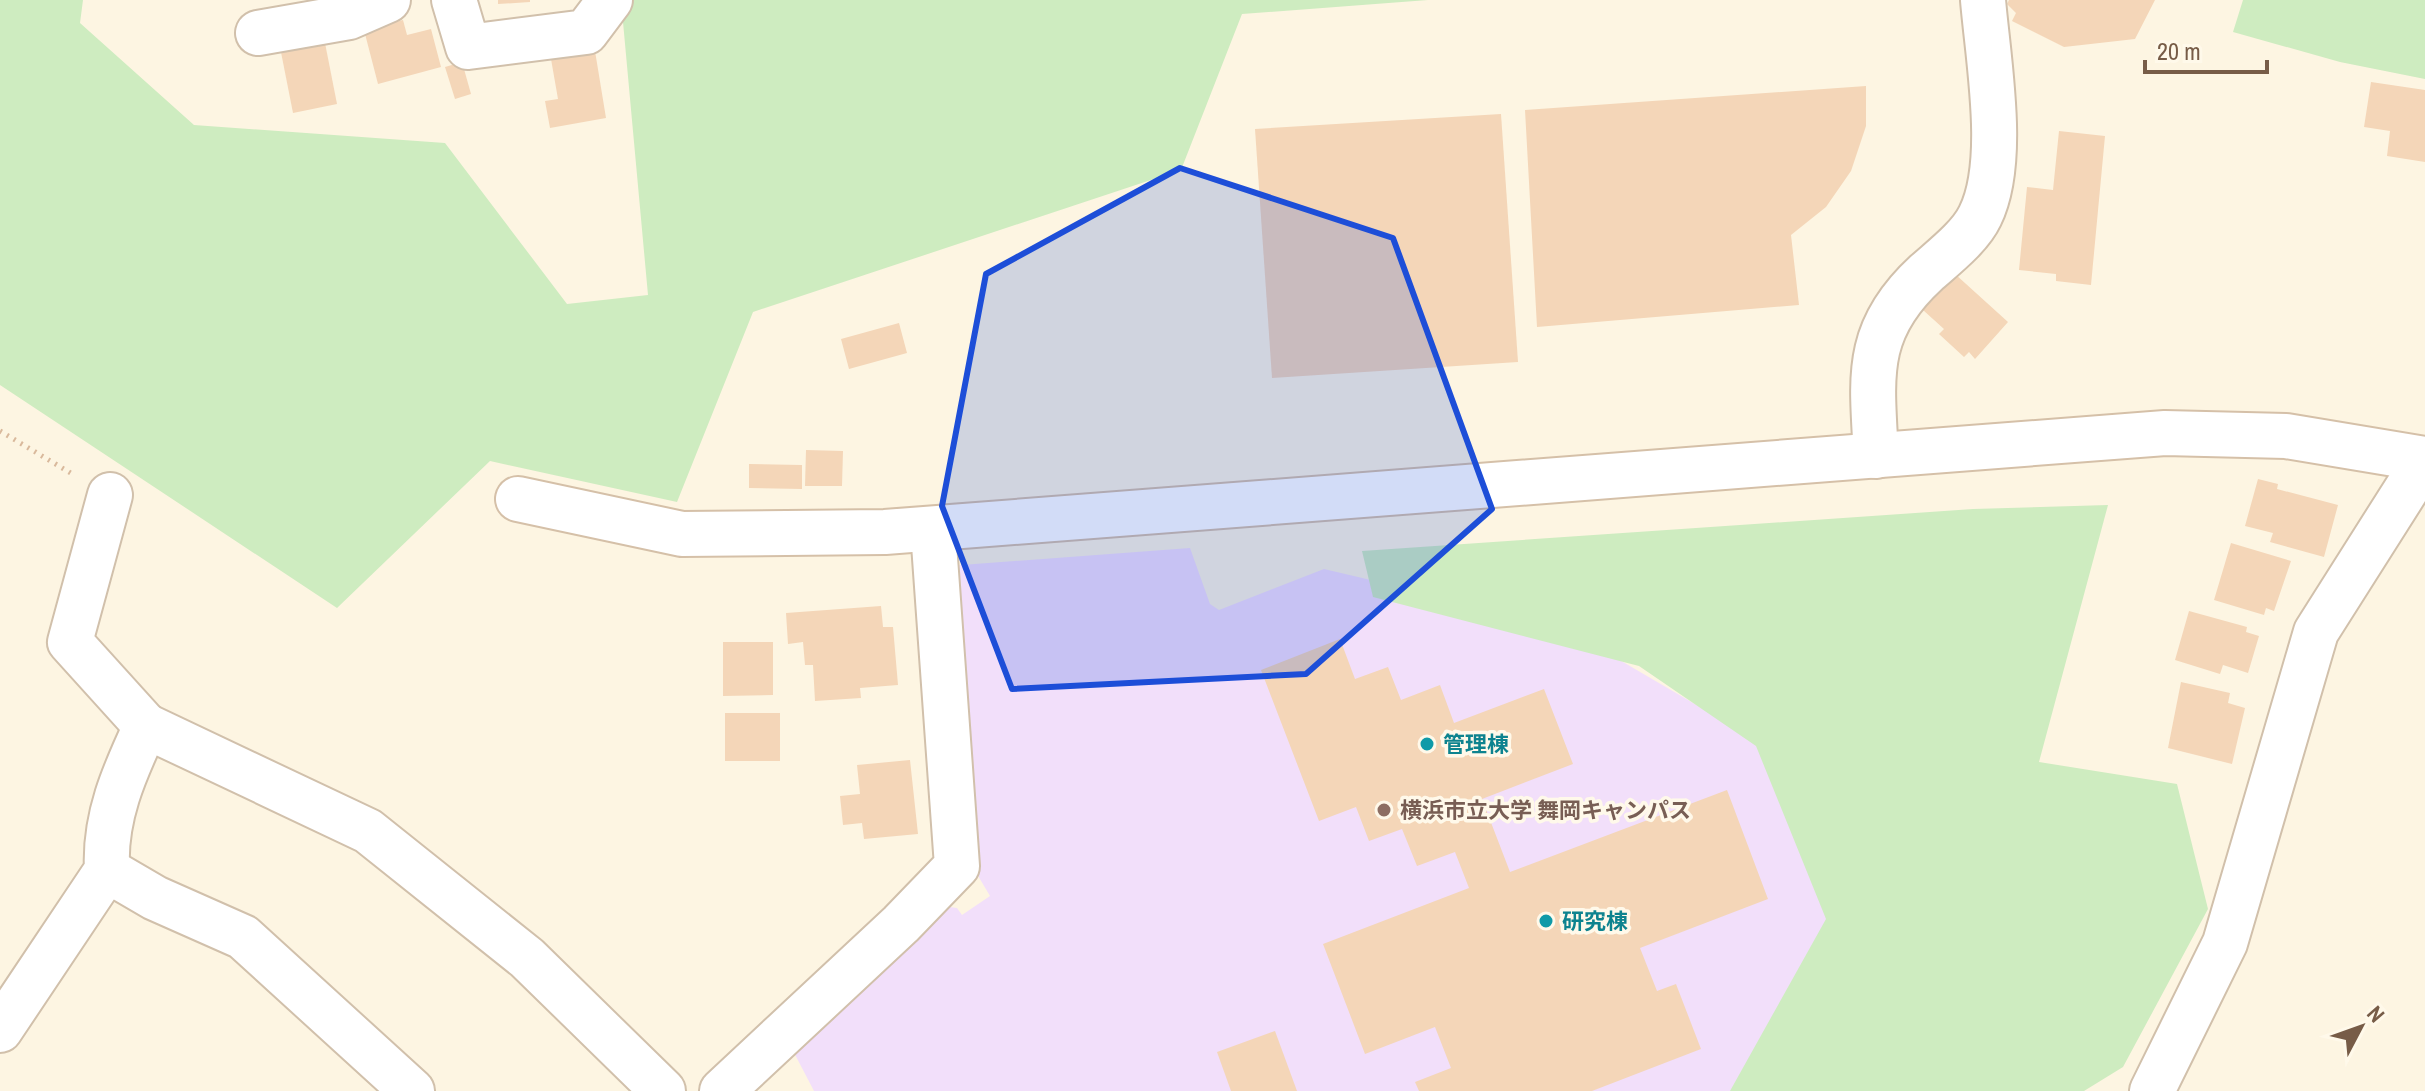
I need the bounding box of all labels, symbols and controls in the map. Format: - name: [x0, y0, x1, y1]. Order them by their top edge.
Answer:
- scale bar: [2145, 24, 2267, 74]
- text: 20 m: [2157, 35, 2201, 67]
- place label: 管理棟: [1443, 729, 1509, 759]
- marker: 管理棟: [1418, 735, 1436, 753]
- place label: 横浜市立大学 舞岡キャンパス: [1400, 795, 1691, 825]
- marker: 横浜市立大学 舞岡キャンパス: [1375, 801, 1393, 819]
- place label: 研究棟: [1562, 906, 1628, 936]
- marker: 研究棟: [1537, 912, 1555, 930]
- north arrow: [2321, 987, 2401, 1067]
- text: N: [2360, 999, 2392, 1029]

